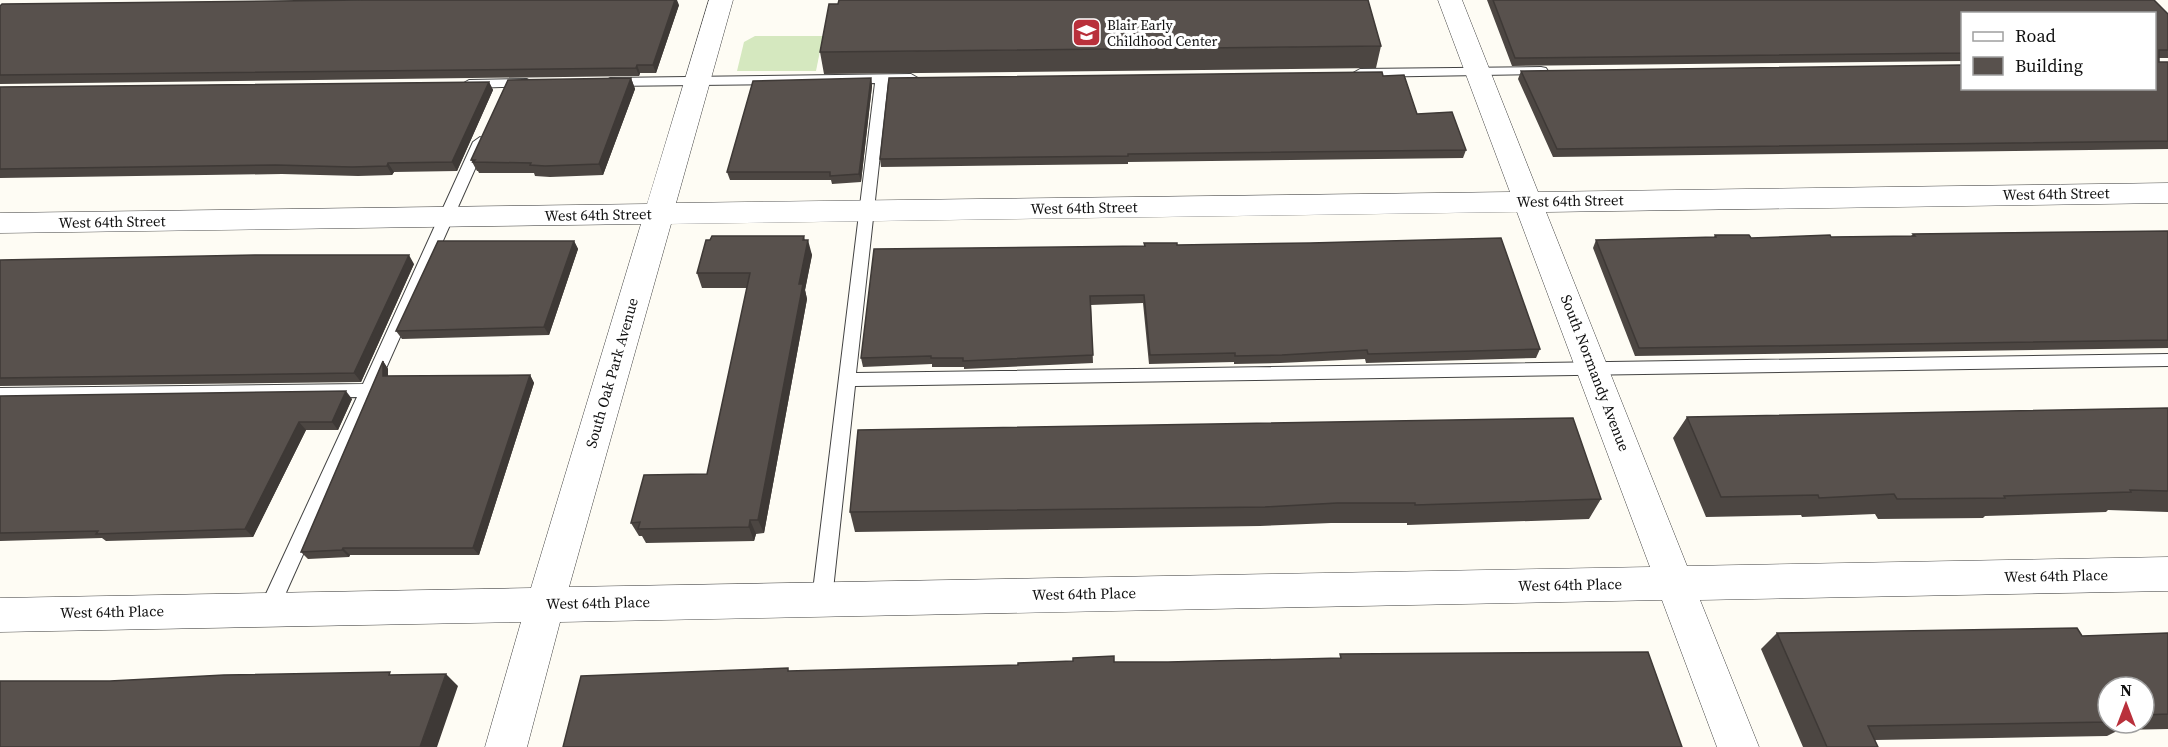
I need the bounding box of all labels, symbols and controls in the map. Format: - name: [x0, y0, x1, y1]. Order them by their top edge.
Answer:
- legend: [1961, 12, 2156, 90]
- place label: Blair Early Childhood Center: [1107, 15, 1218, 51]
- school or university icon: Blair Early Childhood Center: [1070, 17, 1102, 49]
- text: Road: [2015, 23, 2056, 48]
- text: Building: [2015, 53, 2083, 78]
- street label: West 64th Street: [2002, 182, 2110, 205]
- street label: West 64th Street: [1516, 189, 1624, 212]
- street label: West 64th Street: [1030, 196, 1138, 219]
- street label: West 64th Street: [544, 203, 652, 226]
- street label: West 64th Street: [58, 210, 166, 233]
- street label: South Normandy Avenue: [1556, 291, 1635, 455]
- street label: South Oak Park Avenue: [580, 295, 643, 450]
- street label: West 64th Place: [2004, 564, 2109, 587]
- street label: West 64th Place: [1518, 573, 1623, 596]
- street label: West 64th Place: [1032, 582, 1137, 605]
- street label: West 64th Place: [546, 591, 651, 614]
- street label: West 64th Place: [60, 600, 165, 623]
- north arrow: [2096, 675, 2156, 735]
- text: N: [2120, 679, 2132, 701]

